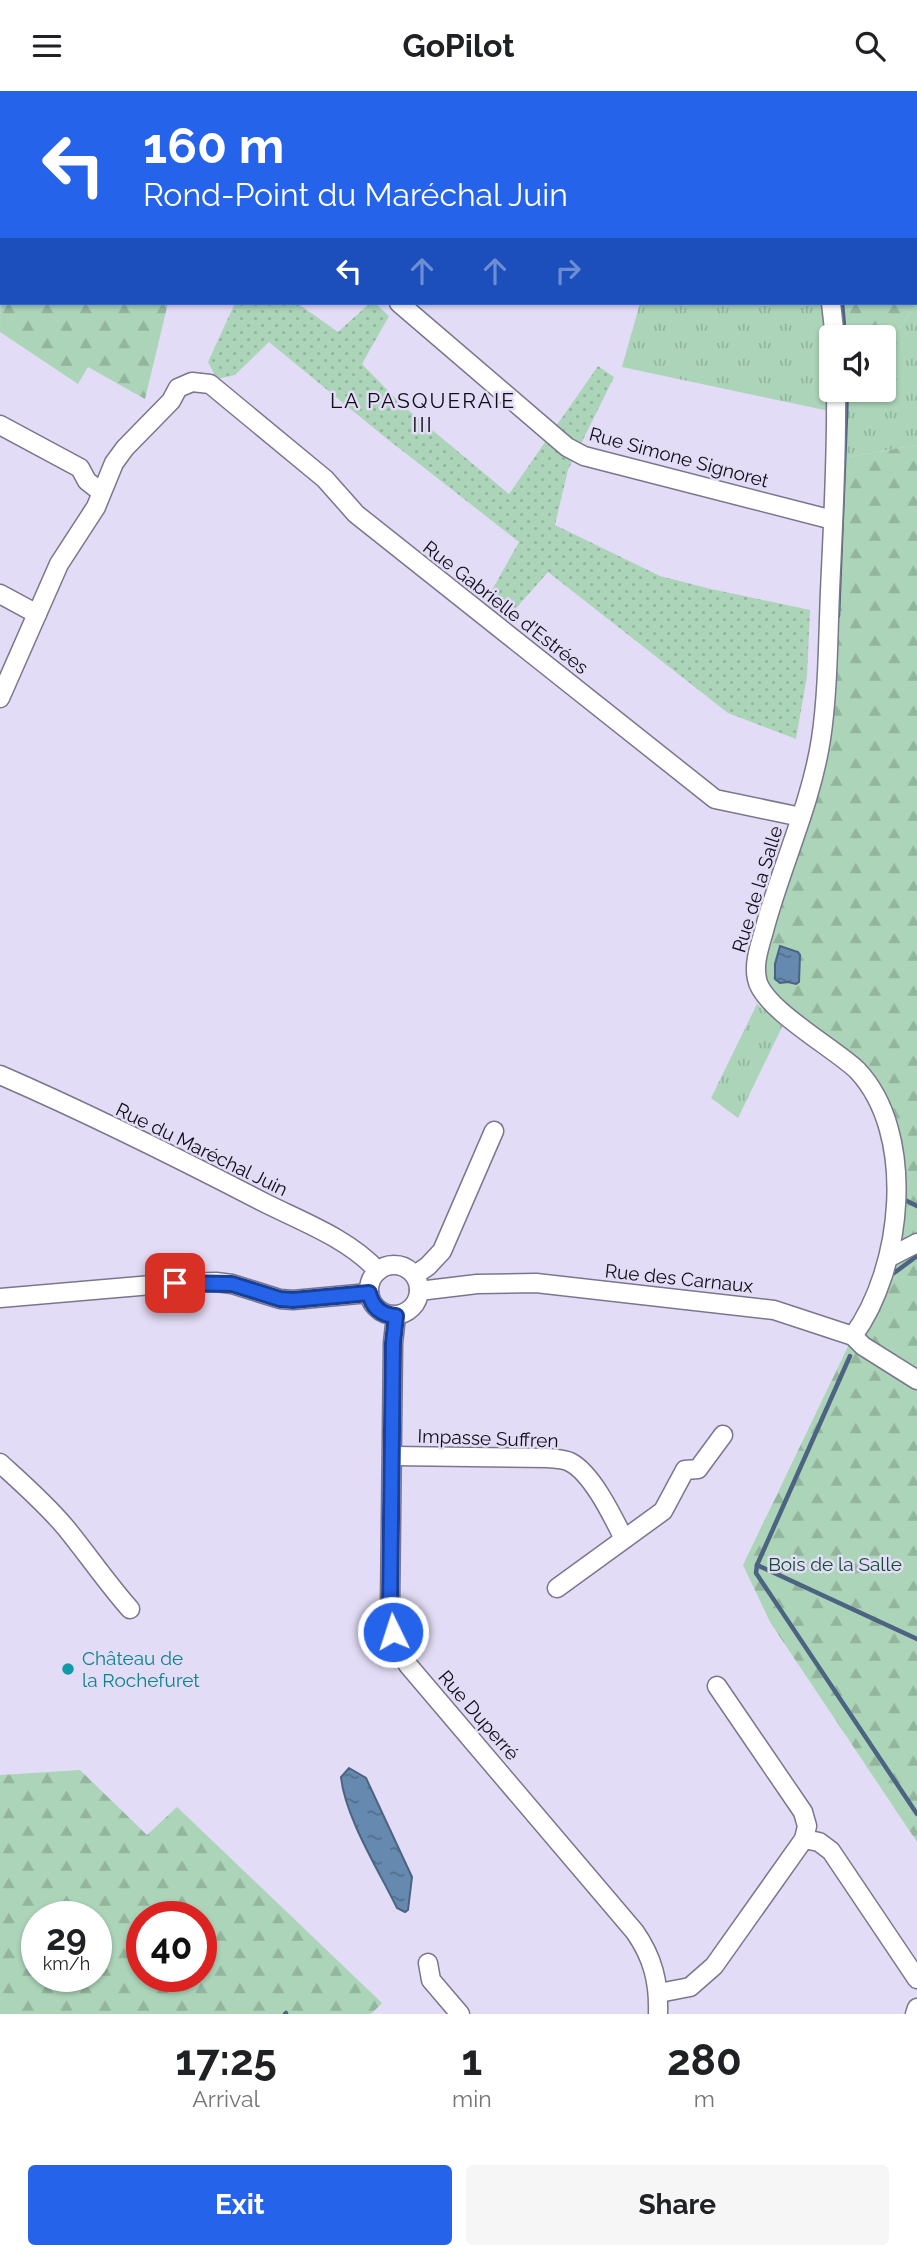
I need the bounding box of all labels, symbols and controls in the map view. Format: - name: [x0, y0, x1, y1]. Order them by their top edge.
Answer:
- icon: menu: [28, 27, 66, 65]
- text: GoPilot: [403, 27, 514, 64]
- icon: search: [851, 27, 889, 65]
- text: 160 m: [143, 117, 284, 174]
- icon: left: [28, 119, 119, 210]
- text: Rond-Point du Maréchal Juin: [143, 176, 568, 213]
- icon: left: [330, 252, 368, 290]
- icon: ahead: [403, 252, 441, 290]
- icon: ahead: [476, 252, 514, 290]
- icon: right: [549, 252, 587, 290]
- map controls: [819, 325, 896, 402]
- button: sound: [819, 325, 896, 402]
- district label: LA PASQUERAIE III: [330, 388, 516, 437]
- street label: Rue Simone Signoret: [587, 422, 772, 492]
- street label: Rue Gabrielle d’Estrées: [419, 536, 593, 678]
- street label: Rue de la Salle: [727, 823, 787, 955]
- street label: Rue du Maréchal Juin: [113, 1098, 291, 1200]
- pin: [145, 1253, 205, 1313]
- street label: Rue des Carnaux: [604, 1259, 755, 1297]
- icon: arrive: [156, 1264, 194, 1302]
- street label: Impasse Suffren: [417, 1425, 559, 1451]
- park label: Bois de la Salle: [768, 1553, 902, 1575]
- position arrow: [356, 1595, 430, 1669]
- place label: Château de la Rochefuret: [82, 1647, 200, 1691]
- marker: Château de la Rochefuret: [60, 1661, 76, 1677]
- street label: Rue Duperré: [434, 1666, 524, 1764]
- speed limit sign: 40: [126, 1901, 217, 1992]
- text: 29: [46, 1917, 87, 1958]
- text: km/h: [43, 1953, 90, 1974]
- text: 17:25: [175, 2036, 277, 2085]
- text: 1: [462, 2036, 482, 2085]
- text: 280: [667, 2036, 742, 2085]
- text: Arrival: [192, 2085, 260, 2112]
- text: min: [452, 2085, 492, 2112]
- text: m: [694, 2085, 715, 2112]
- button: Exit: [28, 2165, 452, 2245]
- button: Share: [466, 2165, 889, 2245]

